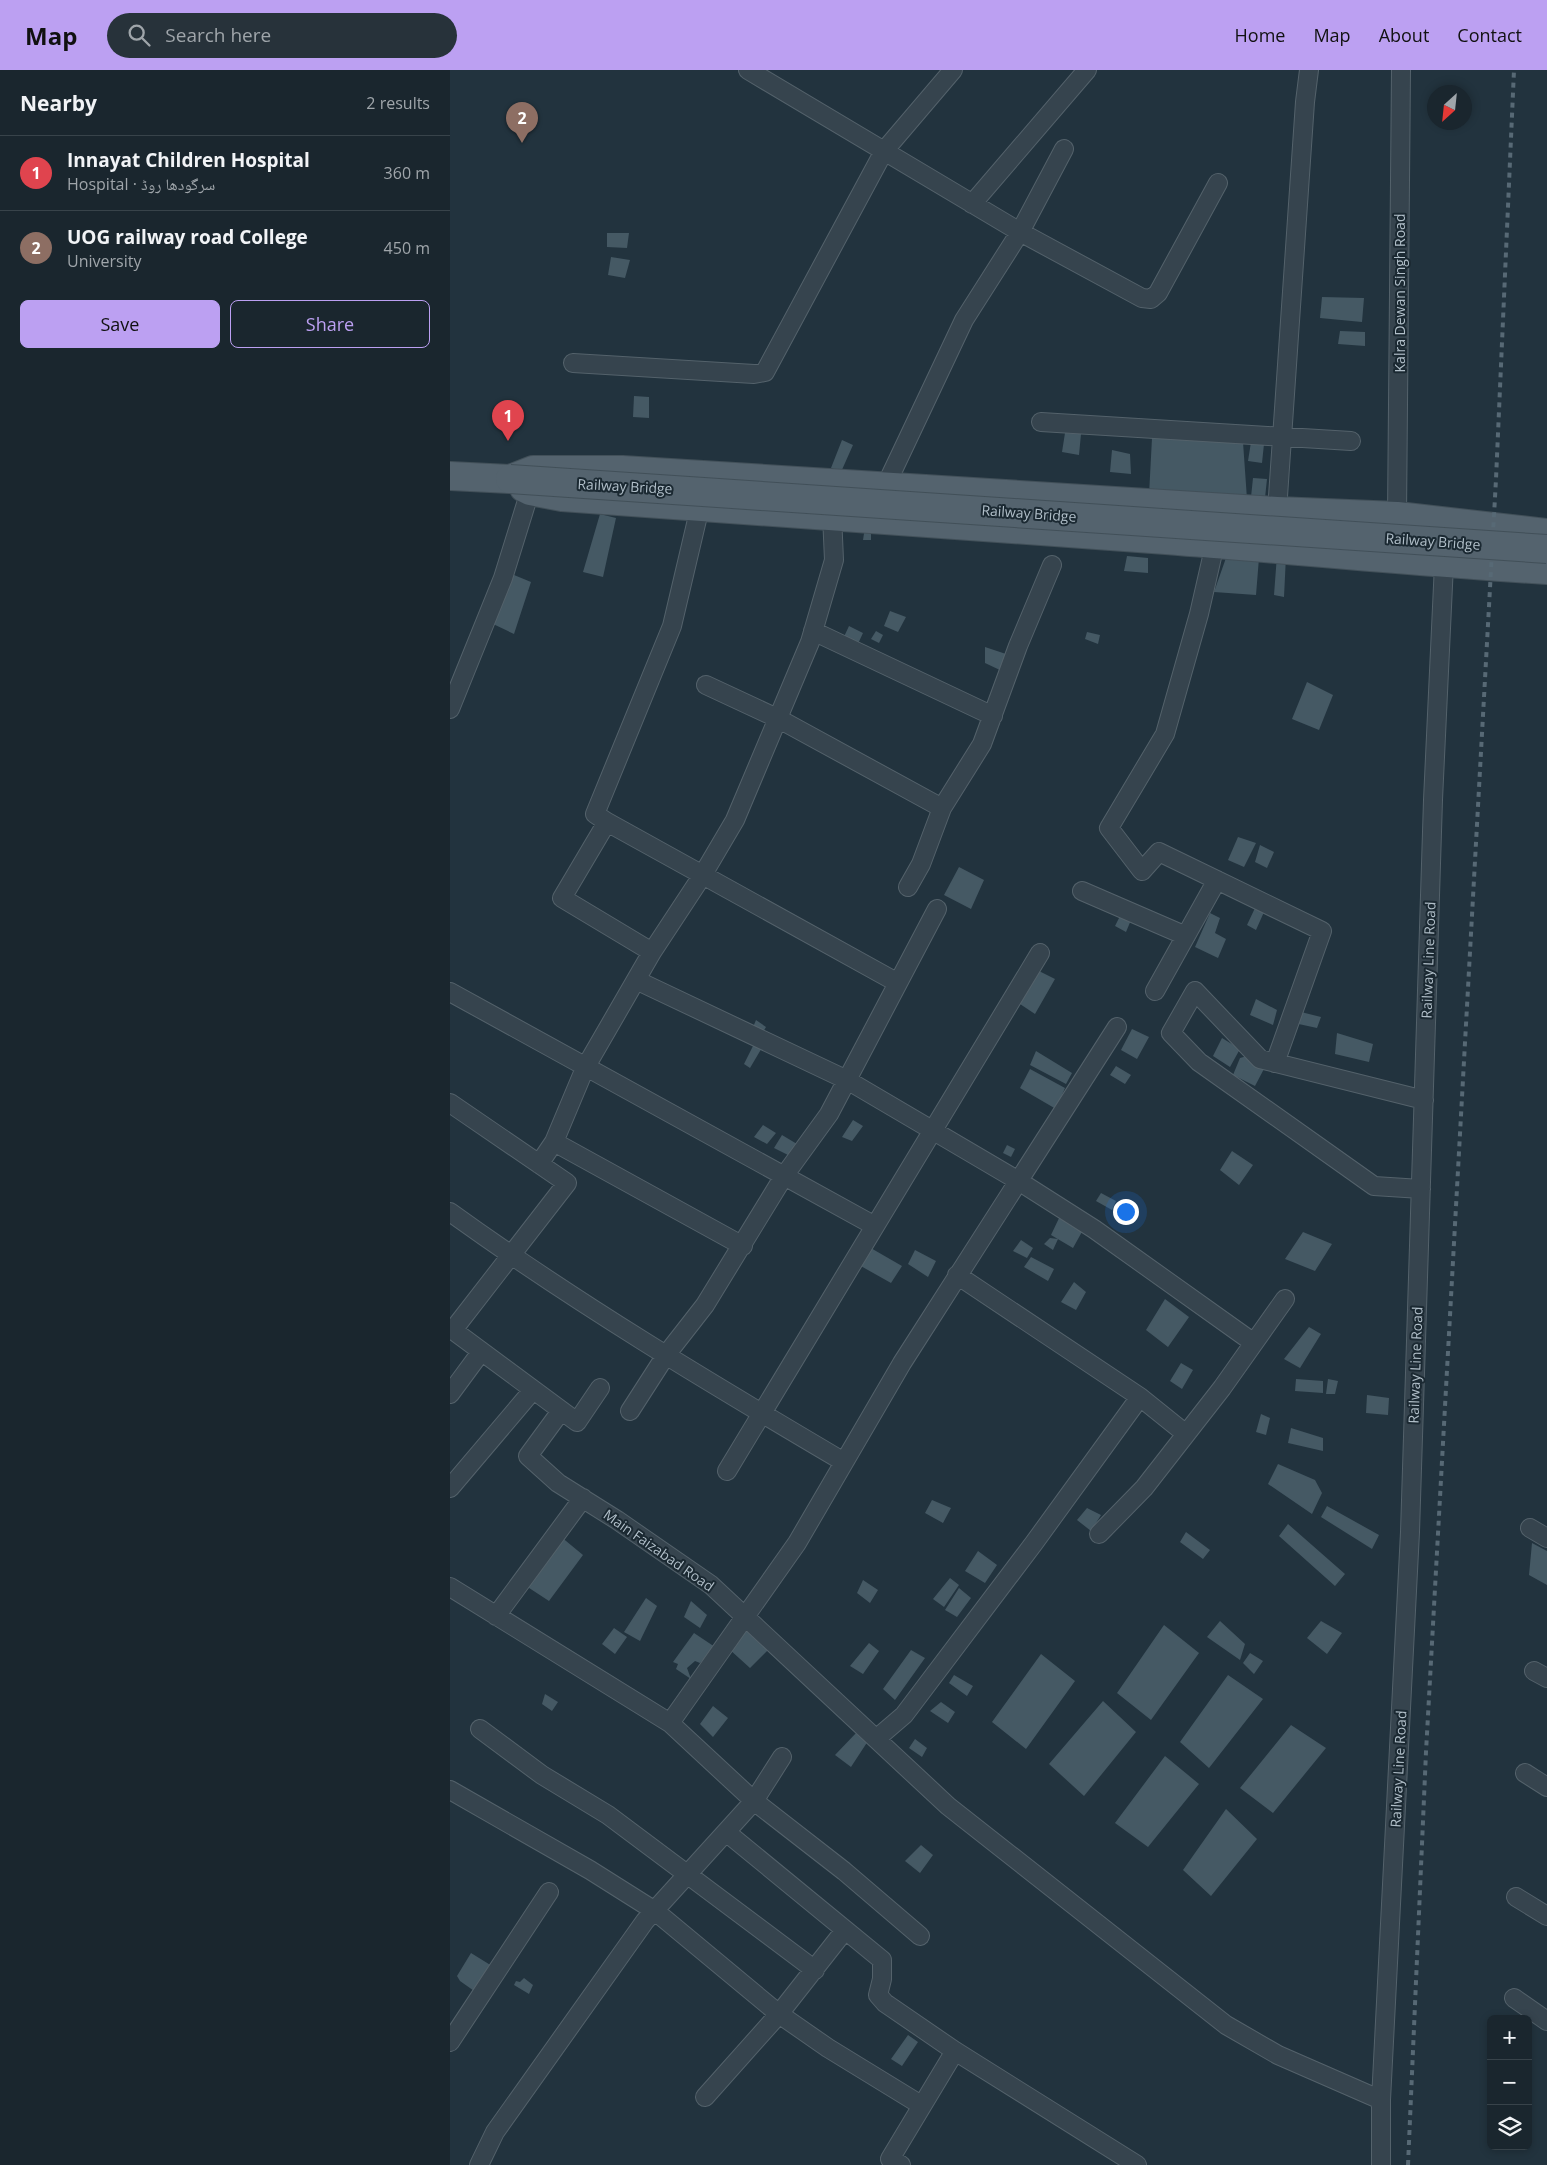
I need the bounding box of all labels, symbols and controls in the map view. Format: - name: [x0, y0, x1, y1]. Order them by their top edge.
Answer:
- search box: [107, 13, 457, 58]
- text: Map: [25, 19, 77, 52]
- icon: search: [125, 21, 153, 49]
- text: Search here: [165, 22, 271, 48]
- text: Home: [1235, 23, 1285, 47]
- text: Map: [1313, 23, 1351, 47]
- text: About: [1379, 23, 1429, 47]
- text: Contact: [1457, 23, 1522, 47]
- north arrow: [1427, 85, 1472, 130]
- text: Nearby: [20, 89, 97, 117]
- text: 2 results: [366, 92, 430, 114]
- pin: 2: [506, 102, 538, 143]
- text: Innayat Children Hospital: [67, 147, 310, 173]
- text: 1: [31, 162, 41, 184]
- text: 360 m: [384, 162, 430, 184]
- text: Hospital · سرگودھا روڈ: [67, 173, 215, 195]
- street label: Kalra Dewan Singh Road: [1390, 214, 1409, 372]
- text: UOG railway road College: [67, 224, 308, 250]
- text: 2: [31, 237, 41, 259]
- text: 450 m: [384, 237, 430, 259]
- text: University: [67, 250, 141, 272]
- button: Save: [20, 300, 220, 348]
- button: Share: [230, 300, 430, 348]
- pin: 1: [492, 400, 524, 441]
- street label: Railway Bridge: [577, 474, 673, 498]
- street label: Railway Bridge: [981, 500, 1077, 526]
- street label: Railway Bridge: [1385, 528, 1481, 554]
- street label: Railway Line Road: [1416, 901, 1440, 1019]
- your location: [1113, 1199, 1139, 1225]
- street label: Railway Line Road: [1403, 1306, 1427, 1424]
- street label: Main Faizabad Road: [600, 1505, 718, 1595]
- street label: Railway Line Road: [1385, 1710, 1411, 1828]
- map controls: [1487, 2015, 1532, 2150]
- button: +: [1487, 2015, 1532, 2060]
- button: −: [1487, 2060, 1532, 2105]
- button: layers: [1487, 2105, 1532, 2150]

